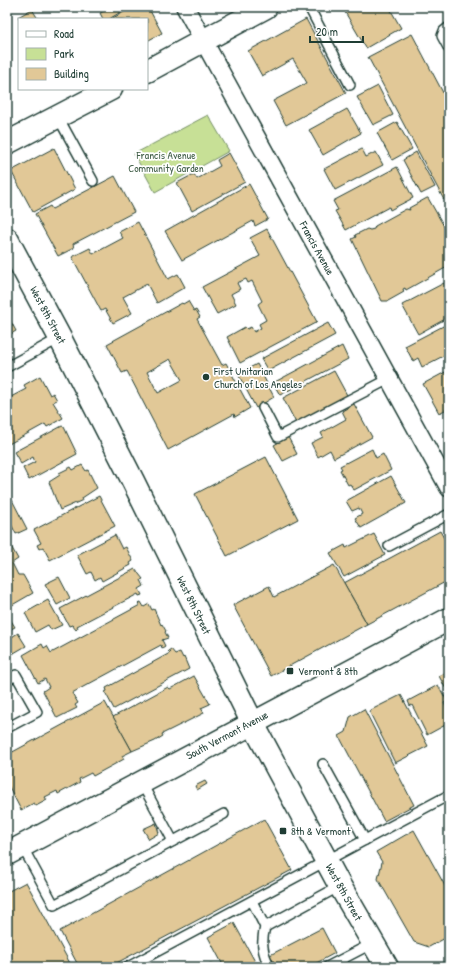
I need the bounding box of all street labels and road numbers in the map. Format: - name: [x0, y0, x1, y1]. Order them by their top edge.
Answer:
- street label: Francis Avenue: [296, 218, 338, 278]
- street label: West 8th Street: [27, 284, 69, 346]
- street label: West 8th Street: [174, 574, 214, 637]
- street label: South Vermont Avenue: [184, 707, 271, 762]
- street label: West 8th Street: [323, 861, 365, 923]

